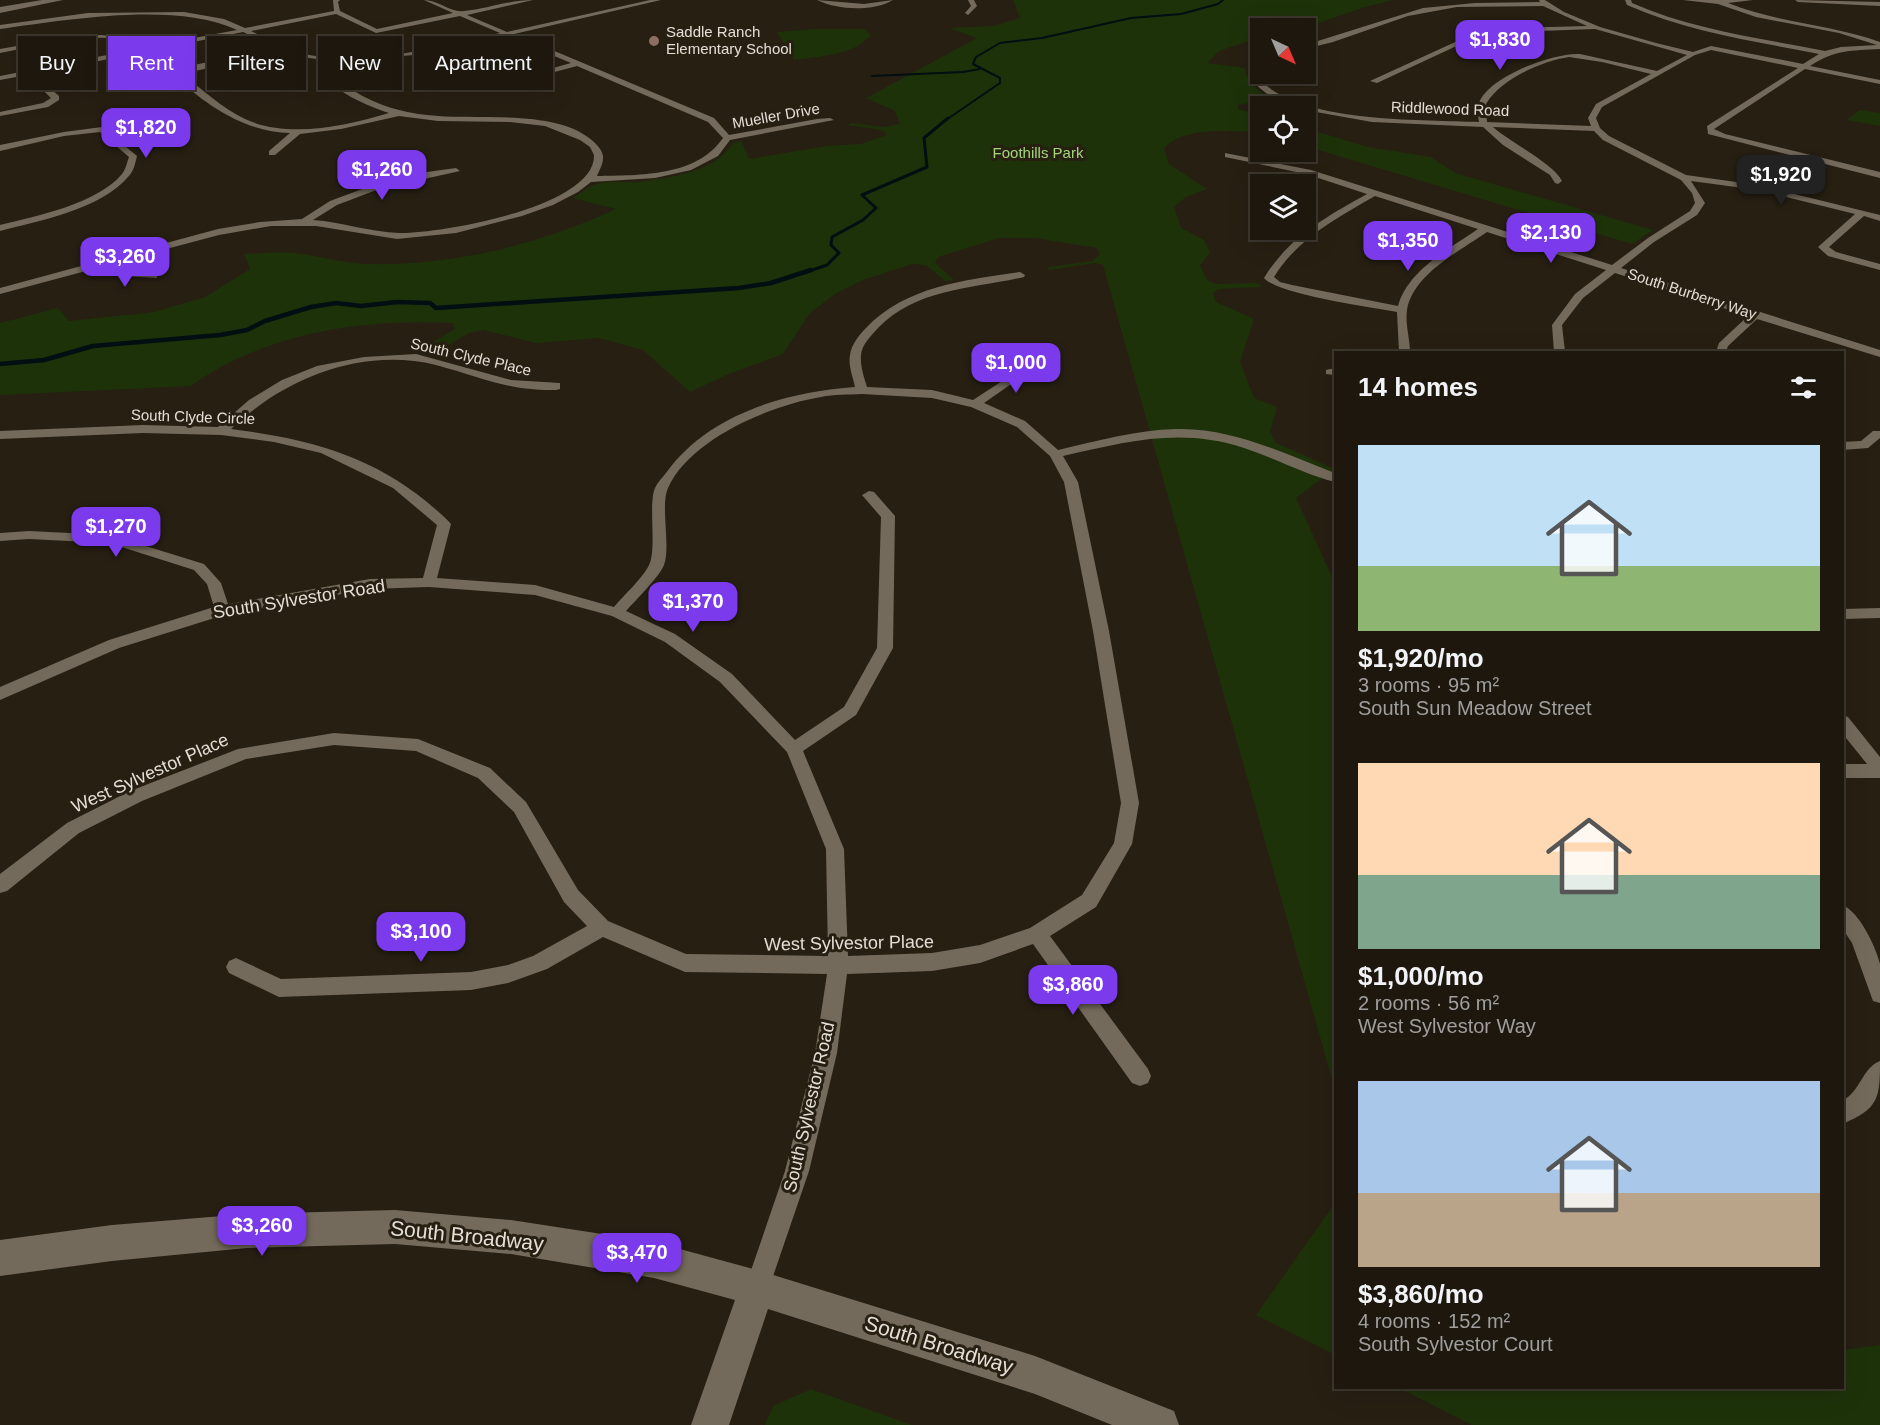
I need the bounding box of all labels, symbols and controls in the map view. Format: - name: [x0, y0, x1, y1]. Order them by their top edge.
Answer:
- north arrow: [1250, 18, 1316, 84]
- map controls: [1250, 18, 1316, 240]
- pin: $1,830: [1451, 20, 1549, 71]
- place label: Saddle Ranch Elementary School: [666, 23, 792, 57]
- text: $1,830: [1469, 28, 1531, 50]
- marker: Saddle Ranch Elementary School: [647, 34, 661, 48]
- chip: Buy: [18, 36, 96, 90]
- chip: Rent: [108, 36, 195, 90]
- chip: Filters: [207, 36, 306, 90]
- chip: New: [318, 36, 402, 90]
- chip: Apartment: [414, 36, 553, 90]
- button: locate: [1250, 96, 1316, 162]
- street label: Riddlewood Road: [1391, 98, 1509, 119]
- street label: Mueller Drive: [731, 99, 821, 132]
- pin: $1,820: [97, 108, 195, 159]
- text: $1,820: [115, 116, 177, 138]
- park label: Foothills Park: [993, 144, 1084, 161]
- pin: $1,260: [333, 150, 431, 201]
- pin: $1,920: [1732, 155, 1830, 206]
- text: $1,260: [351, 158, 413, 180]
- text: $1,920: [1750, 163, 1812, 185]
- button: layers: [1250, 174, 1316, 240]
- pin: $2,130: [1502, 213, 1600, 264]
- pin: $1,350: [1359, 221, 1457, 272]
- text: $2,130: [1520, 221, 1582, 243]
- text: $1,350: [1377, 229, 1439, 251]
- pin: $3,260: [76, 237, 174, 288]
- text: $3,260: [94, 245, 156, 267]
- street label: South Burberry Way: [1626, 265, 1759, 323]
- street label: South Clyde Place: [409, 334, 533, 379]
- pin: $1,000: [967, 343, 1065, 394]
- text: $1,000: [985, 351, 1047, 373]
- icon: filters: [1787, 371, 1820, 404]
- text: 14 homes: [1358, 372, 1478, 402]
- street label: South Clyde Circle: [131, 406, 255, 427]
- icon: home: [1535, 484, 1643, 592]
- pin: $1,270: [67, 507, 165, 558]
- text: $1,270: [85, 515, 147, 537]
- street label: South Sylvestor Road: [211, 576, 387, 622]
- pin: $1,370: [644, 582, 742, 633]
- text: $1,370: [662, 590, 724, 612]
- text: $1,920/mo: [1358, 643, 1484, 673]
- text: 3 rooms · 95 m²: [1358, 674, 1499, 696]
- text: South Sun Meadow Street: [1358, 697, 1591, 719]
- street label: West Sylvestor Place: [68, 729, 232, 817]
- icon: home: [1535, 802, 1643, 910]
- pin: $3,100: [372, 912, 470, 963]
- text: $3,100: [390, 920, 452, 942]
- street label: West Sylvestor Place: [764, 932, 934, 954]
- text: $1,000/mo: [1358, 961, 1484, 991]
- pin: $3,860: [1024, 965, 1122, 1016]
- text: $3,860: [1042, 973, 1104, 995]
- text: 2 rooms · 56 m²: [1358, 992, 1499, 1014]
- text: West Sylvestor Way: [1358, 1015, 1536, 1037]
- street label: South Sylvestor Road: [780, 1020, 838, 1194]
- icon: home: [1535, 1120, 1643, 1228]
- pin: $3,260: [213, 1206, 311, 1257]
- text: $3,260: [231, 1214, 293, 1236]
- street label: South Broadway: [389, 1216, 545, 1255]
- pin: $3,470: [588, 1233, 686, 1284]
- text: $3,470: [606, 1241, 668, 1263]
- text: $3,860/mo: [1358, 1279, 1484, 1309]
- text: 4 rooms · 152 m²: [1358, 1310, 1510, 1332]
- street label: South Broadway: [862, 1311, 1017, 1378]
- text: South Sylvestor Court: [1358, 1333, 1553, 1355]

